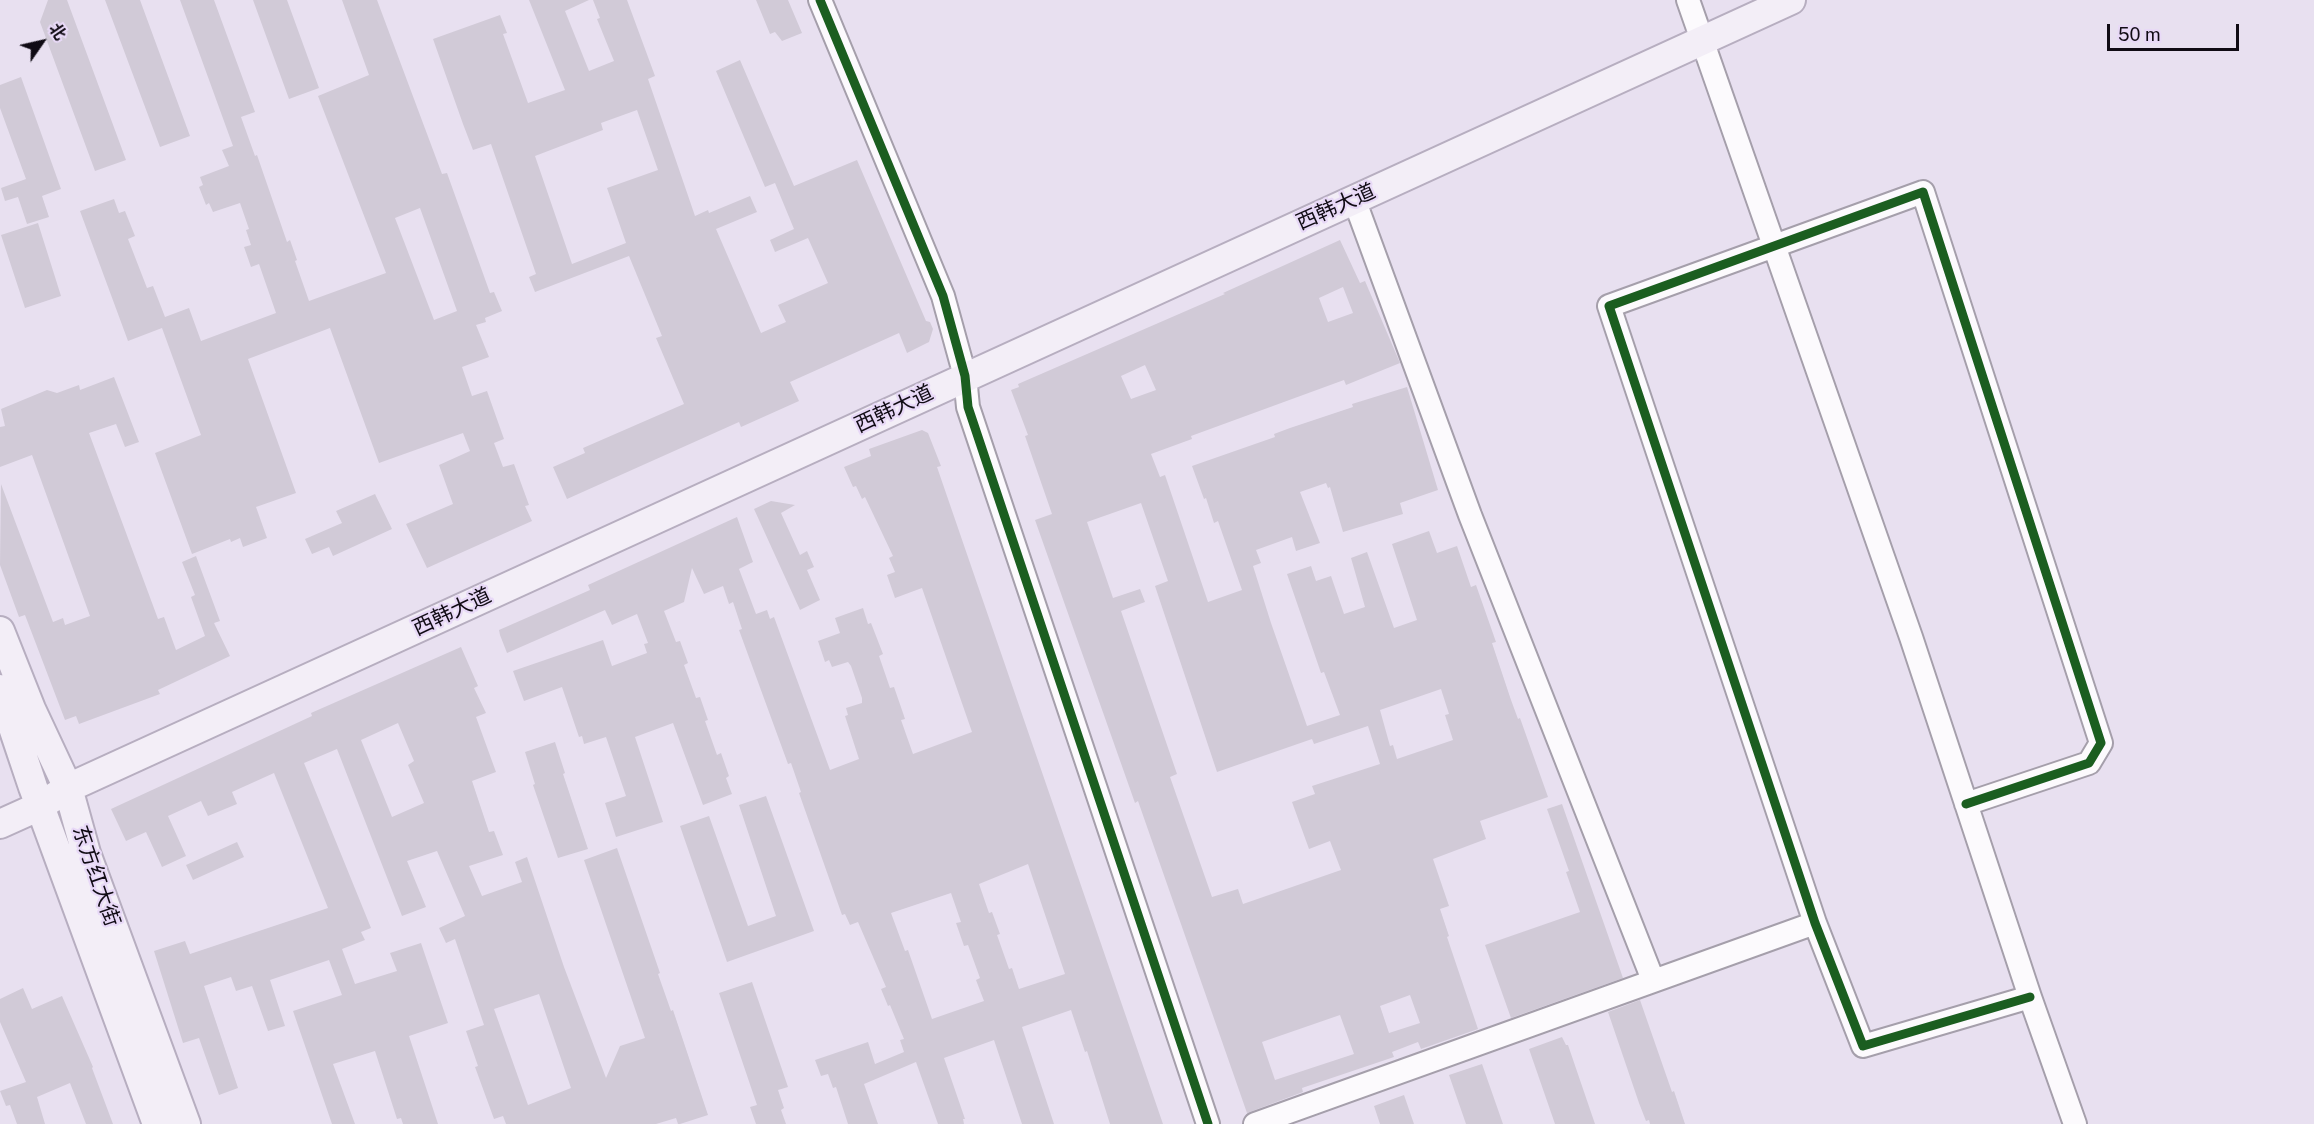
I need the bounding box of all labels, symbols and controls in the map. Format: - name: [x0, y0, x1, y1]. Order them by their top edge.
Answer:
- north arrow: [12, 12, 72, 72]
- scale bar: [2110, 12, 2242, 50]
- text: 北: [45, 20, 70, 44]
- text: 50 m: [2118, 24, 2161, 45]
- street label: 西韩大道: [1293, 178, 1379, 236]
- street label: 西韩大道: [851, 380, 937, 438]
- street label: 西韩大道: [409, 583, 495, 641]
- street label: 东方红大街: [67, 822, 125, 930]

